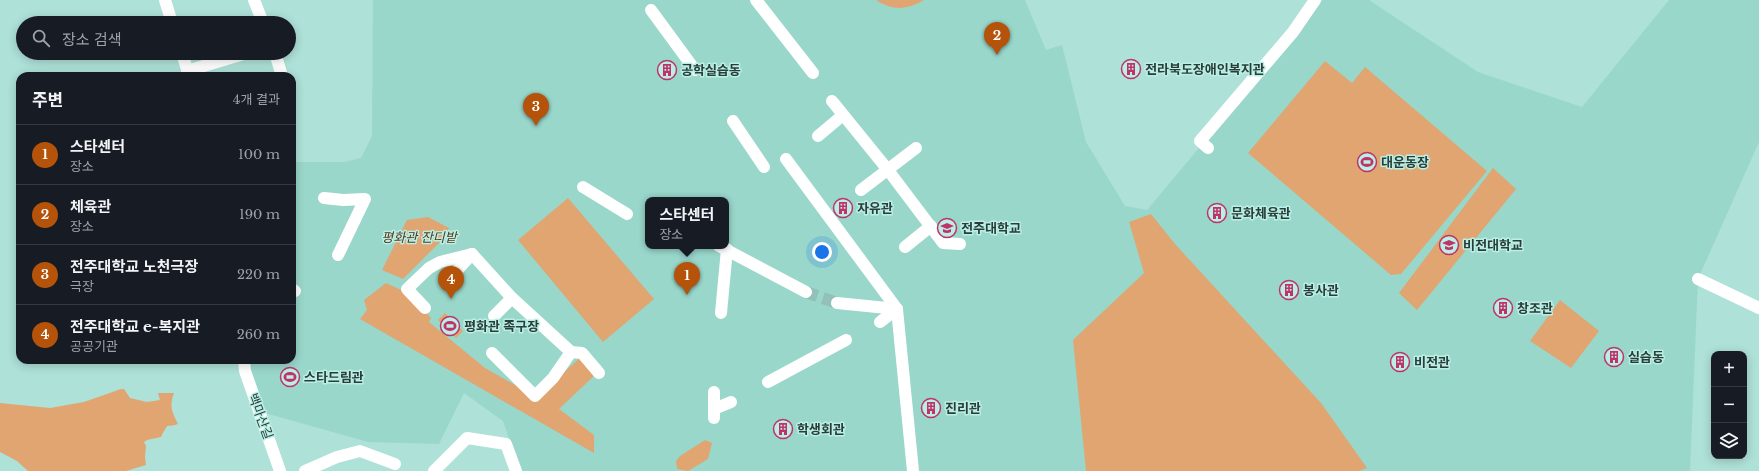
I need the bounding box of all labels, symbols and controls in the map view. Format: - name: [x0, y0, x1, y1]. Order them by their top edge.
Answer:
- search box: [16, 16, 296, 60]
- pin: 2: [984, 22, 1010, 55]
- icon: search: [30, 27, 52, 49]
- text: 장소 검색: [62, 30, 122, 49]
- building icon: 전라북도장애인복지관: [1120, 58, 1142, 80]
- building icon: 공학실습동: [656, 59, 678, 81]
- place label: 전라북도장애인복지관: [1145, 61, 1265, 78]
- place label: 공학실습동: [681, 62, 741, 79]
- text: 주변: [32, 90, 63, 111]
- text: 4개 결과: [233, 91, 280, 108]
- pin: 3: [523, 93, 549, 126]
- text: 스타센터: [70, 137, 125, 156]
- text: 1: [42, 146, 48, 163]
- text: 100 m: [238, 146, 280, 163]
- sports icon: 대운동장: [1356, 151, 1378, 173]
- place label: 대운동장: [1381, 154, 1429, 171]
- text: 장소: [70, 158, 94, 175]
- text: 체육관: [70, 197, 111, 216]
- popup: [645, 197, 729, 249]
- building icon: 자유관: [832, 197, 854, 219]
- place label: 자유관: [857, 200, 893, 217]
- building icon: 문화체육관: [1206, 202, 1228, 224]
- text: 스타센터: [659, 205, 715, 224]
- place label: 문화체육관: [1231, 205, 1291, 222]
- text: 2: [41, 206, 49, 223]
- text: 190 m: [239, 206, 280, 223]
- school or university icon: 전주대학교: [936, 217, 958, 239]
- text: 장소: [70, 218, 94, 235]
- place label: 전주대학교: [961, 220, 1021, 237]
- text: 장소: [659, 226, 683, 243]
- park label: 평화관 잔디밭: [381, 229, 459, 246]
- school or university icon: 비전대학교: [1438, 234, 1460, 256]
- place label: 비전대학교: [1463, 237, 1523, 254]
- your location: [812, 242, 832, 262]
- text: 전주대학교 노천극장: [70, 257, 198, 276]
- pin: 1: [674, 262, 700, 295]
- text: 3: [41, 266, 49, 283]
- text: 220 m: [237, 266, 280, 283]
- pin: 4: [438, 266, 464, 299]
- text: 극장: [70, 278, 94, 295]
- building icon: 봉사관: [1278, 279, 1300, 301]
- place label: 봉사관: [1303, 282, 1339, 299]
- building icon: 창조관: [1492, 297, 1514, 319]
- place label: 창조관: [1517, 300, 1553, 317]
- sports icon: 평화관 족구장: [439, 315, 461, 337]
- text: 전주대학교 e-복지관: [70, 317, 200, 336]
- place label: 평화관 족구장: [464, 318, 539, 335]
- text: 4: [41, 326, 49, 343]
- text: 260 m: [237, 326, 280, 343]
- text: 공공기관: [70, 338, 118, 355]
- building icon: 실습동: [1603, 346, 1625, 368]
- place label: 실습동: [1628, 349, 1664, 366]
- building icon: 비전관: [1389, 351, 1411, 373]
- map controls: [1711, 351, 1747, 459]
- button: +: [1711, 351, 1747, 387]
- place label: 비전관: [1414, 354, 1450, 371]
- sports icon: 스타드림관: [279, 366, 301, 388]
- place label: 스타드림관: [304, 369, 364, 386]
- button: −: [1711, 387, 1747, 423]
- street label: 백마산길: [244, 391, 277, 442]
- building icon: 진리관: [920, 397, 942, 419]
- place label: 진리관: [945, 400, 981, 417]
- building icon: 학생회관: [772, 418, 794, 440]
- place label: 학생회관: [797, 421, 845, 438]
- button: layers: [1711, 423, 1747, 459]

